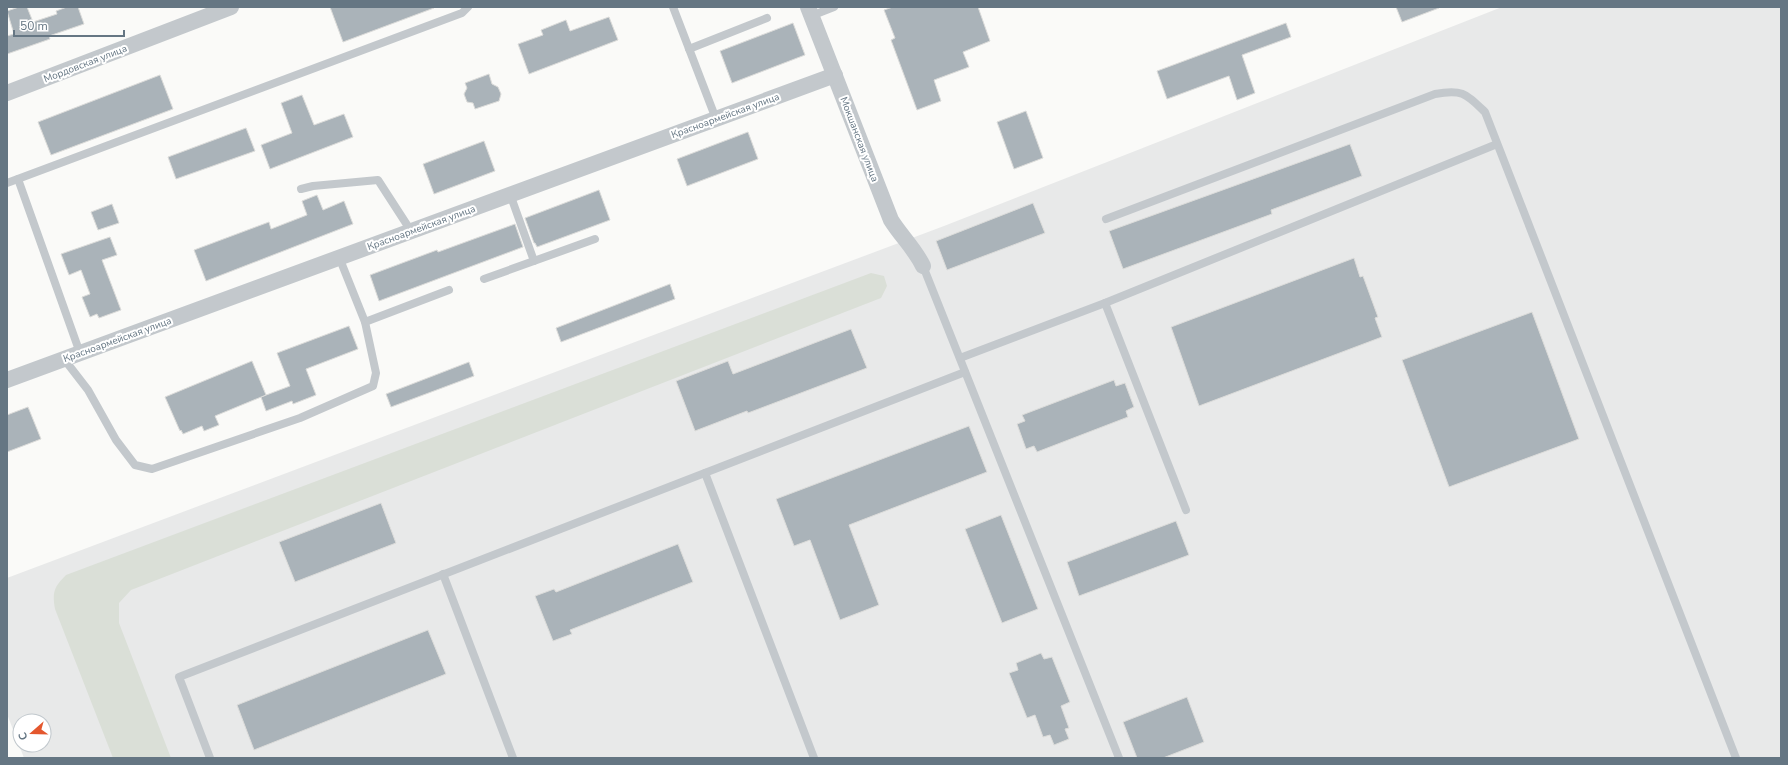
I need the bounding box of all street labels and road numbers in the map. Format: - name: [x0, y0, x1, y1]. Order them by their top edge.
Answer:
- street label: Мордовская улица: [42, 42, 129, 86]
- street label: Красноармейская улица: [669, 90, 781, 142]
- street label: Мокшанская улица: [836, 95, 882, 184]
- street label: Красноармейская улица: [365, 202, 477, 254]
- street label: Красноармейская улица: [61, 314, 173, 366]

